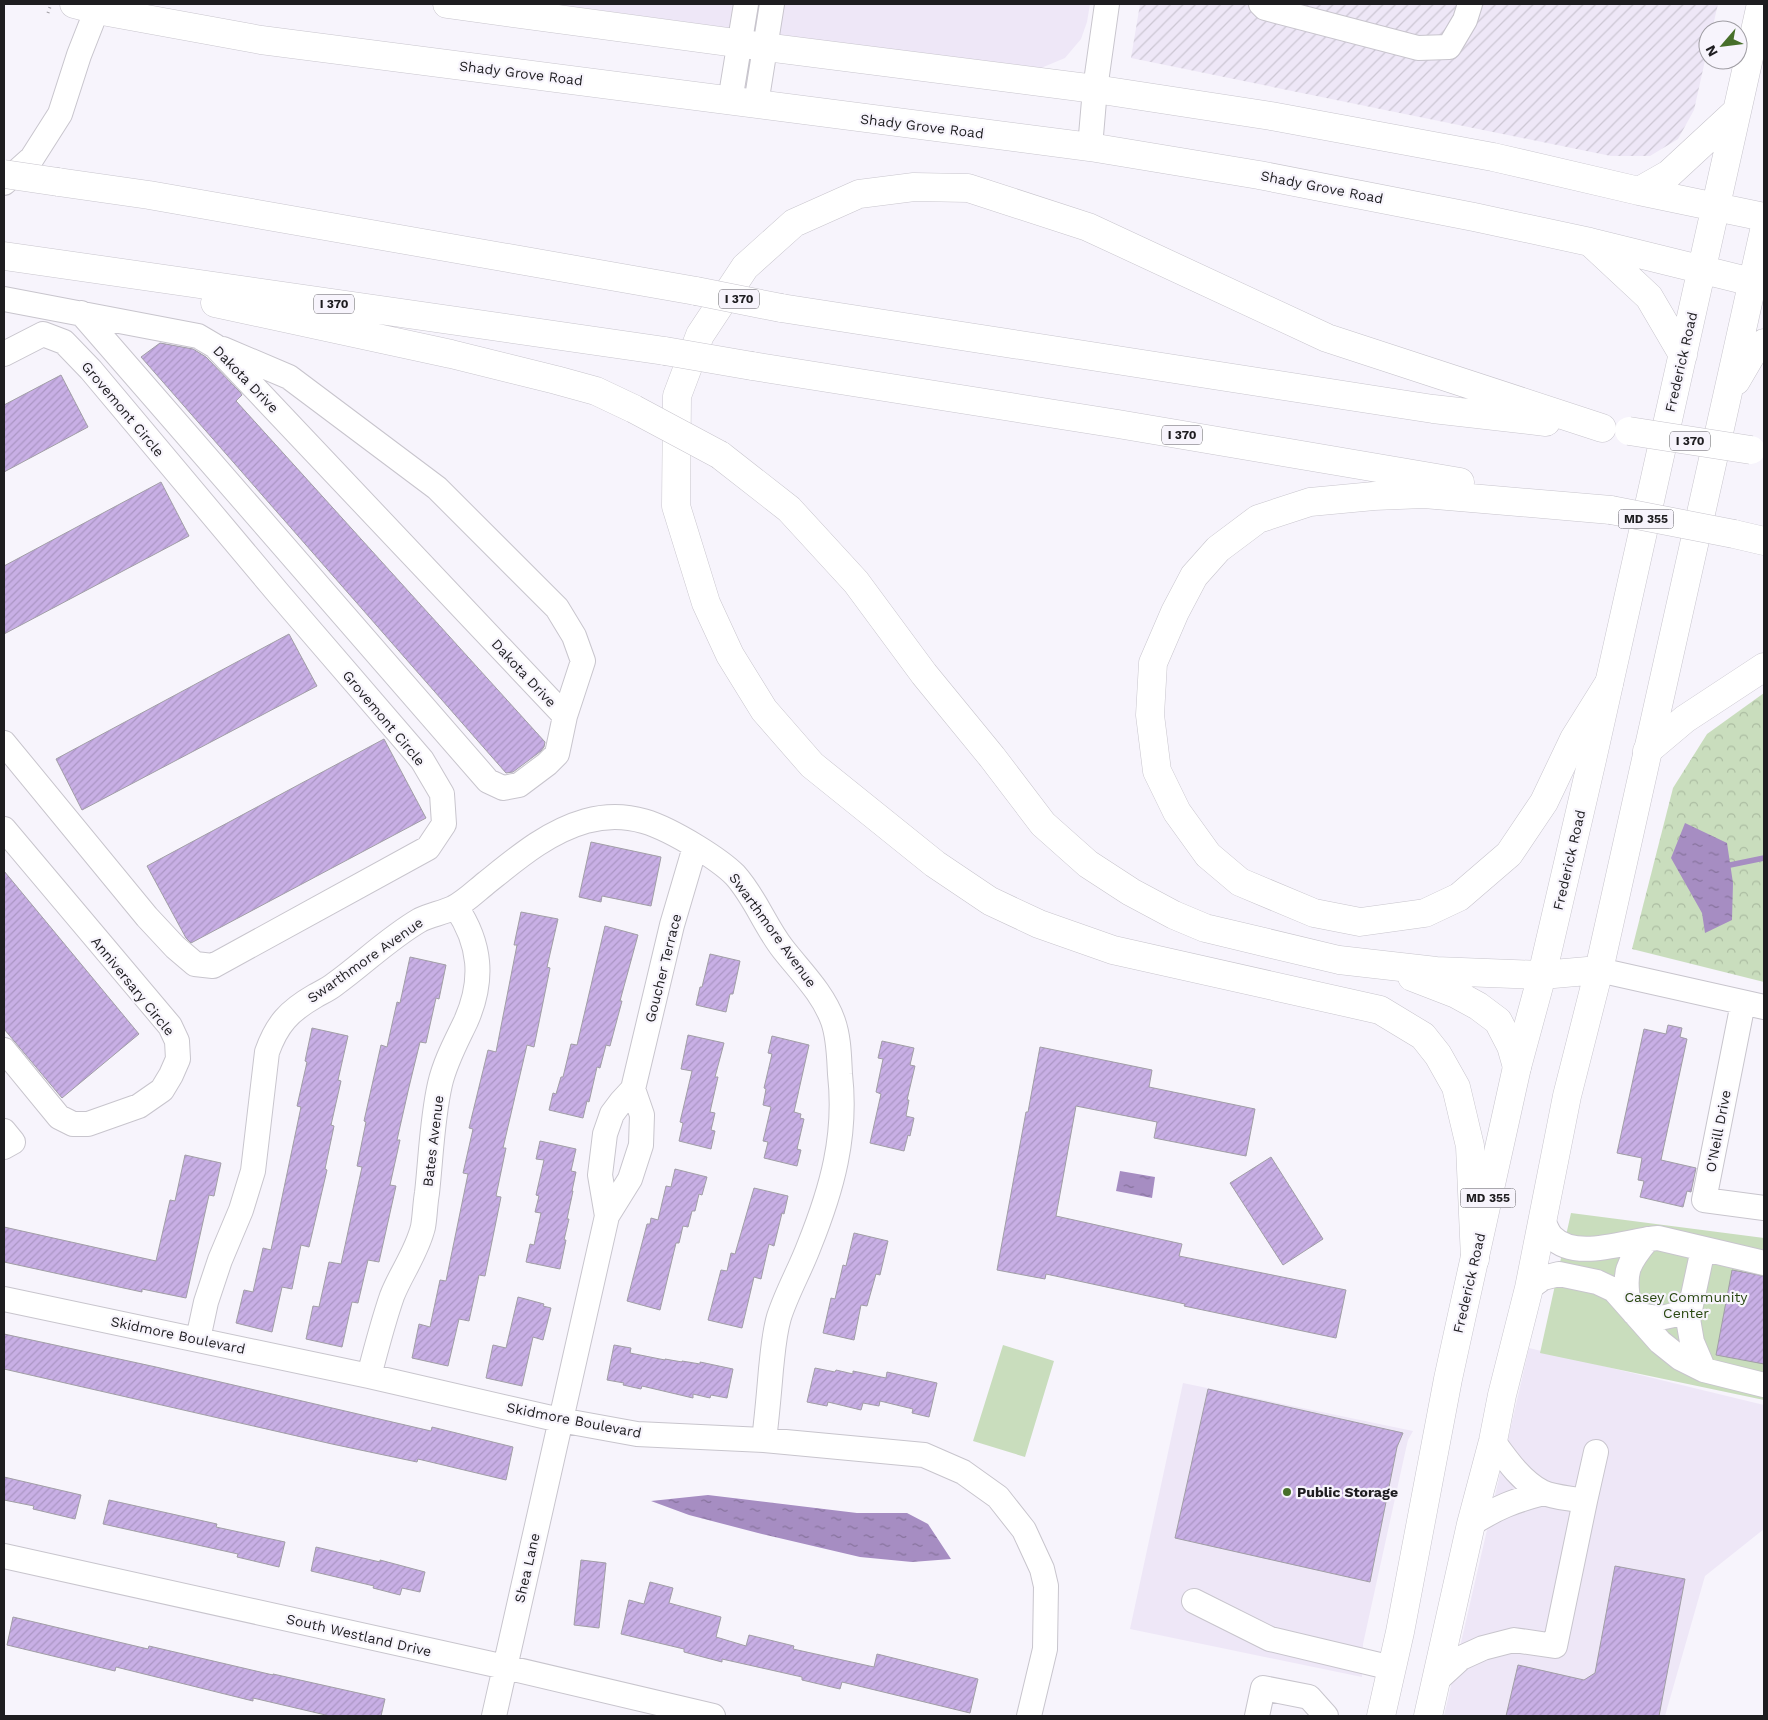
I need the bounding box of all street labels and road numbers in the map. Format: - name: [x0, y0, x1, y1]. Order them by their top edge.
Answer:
- street label: Shady Grove Road: [458, 57, 584, 89]
- street label: Shady Grove Road: [859, 110, 985, 142]
- street label: Shady Grove Road: [1259, 167, 1385, 207]
- road number: I 370: [719, 290, 759, 308]
- road number: I 370: [314, 294, 354, 314]
- street label: Frederick Road: [1662, 310, 1700, 414]
- street label: Dakota Drive: [210, 342, 282, 416]
- street label: Grovemont Circle: [79, 358, 167, 460]
- road number: I 370: [1162, 426, 1202, 444]
- road number: I 370: [1670, 432, 1710, 451]
- road number: MD 355: [1618, 509, 1674, 528]
- street label: Dakota Drive: [488, 636, 560, 710]
- street label: Grovemont Circle: [340, 667, 428, 769]
- street label: Frederick Road: [1550, 808, 1588, 912]
- street label: Swarthmore Avenue: [726, 870, 820, 990]
- street label: Goucher Terrace: [642, 912, 684, 1024]
- street label: Swarthmore Avenue: [304, 914, 426, 1006]
- street label: Anniversary Circle: [88, 933, 178, 1039]
- street label: O'Neill Drive: [1702, 1089, 1734, 1173]
- street label: Bates Avenue: [419, 1094, 447, 1188]
- road number: MD 355: [1460, 1188, 1516, 1208]
- street label: Frederick Road: [1450, 1231, 1488, 1335]
- street label: Skidmore Boulevard: [109, 1313, 247, 1357]
- street label: Skidmore Boulevard: [505, 1399, 643, 1441]
- street label: Shea Lane: [511, 1532, 543, 1604]
- street label: South Westland Drive: [285, 1610, 433, 1660]

